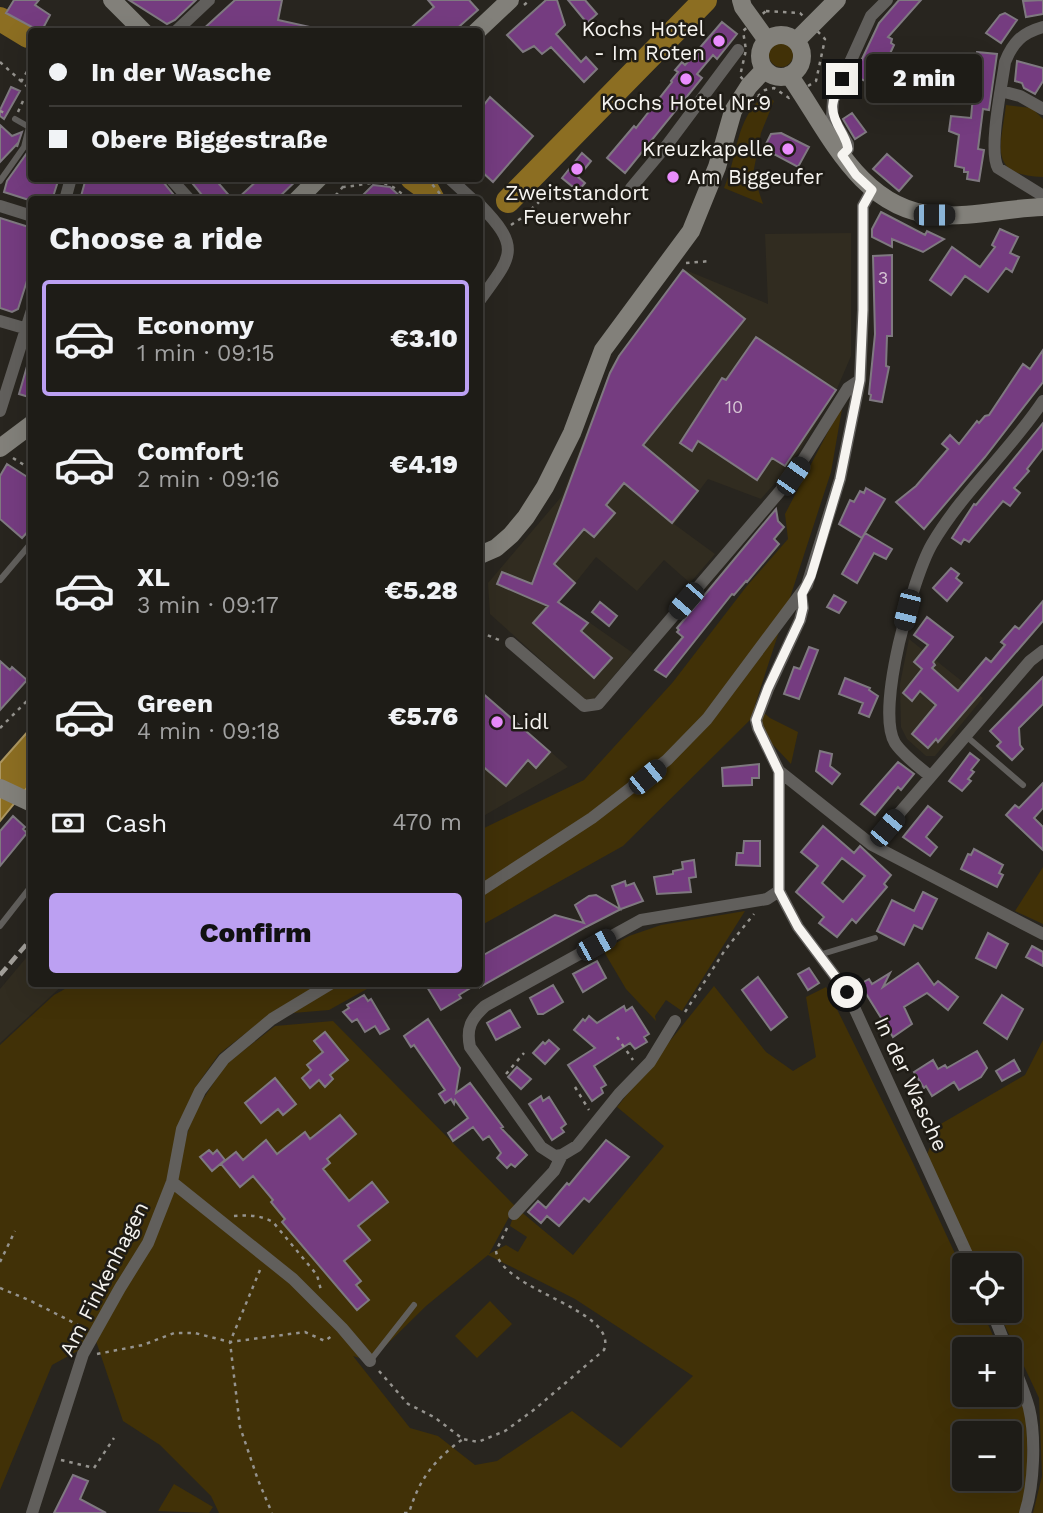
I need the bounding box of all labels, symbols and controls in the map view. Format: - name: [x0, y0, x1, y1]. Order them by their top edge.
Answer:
- place label: Kochs Hotel - Im Roten: [582, 16, 706, 65]
- marker: Kochs Hotel - Im Roten: [711, 33, 727, 49]
- callout: 2 min: [866, 55, 982, 104]
- text: In der Wasche: [91, 57, 272, 87]
- route end: [826, 63, 858, 95]
- text: 2 min: [893, 65, 955, 92]
- marker: Kochs Hotel Nr.9: [678, 71, 694, 87]
- place label: Kochs Hotel Nr.9: [601, 90, 771, 115]
- text: Obere Biggestraße: [91, 124, 328, 154]
- place label: Kreuzkapelle: [642, 136, 774, 161]
- marker: Kreuzkapelle: [780, 141, 796, 157]
- marker: Zweitstandort Feuerwehr: [569, 161, 585, 177]
- place label: Am Biggeufer: [687, 164, 824, 189]
- marker: Am Biggeufer: [665, 169, 681, 185]
- place label: Zweitstandort Feuerwehr: [505, 180, 649, 229]
- car: [914, 205, 956, 226]
- text: Choose a ride: [49, 219, 263, 257]
- house number: 3: [878, 267, 888, 288]
- icon: car: [53, 307, 116, 370]
- text: Economy: [137, 310, 254, 340]
- text: €3.10: [390, 323, 458, 353]
- text: 1 min · 09:15: [137, 340, 275, 367]
- house number: 10: [725, 396, 743, 417]
- icon: car: [53, 433, 116, 496]
- text: Comfort: [137, 436, 243, 466]
- text: €4.19: [390, 449, 458, 479]
- car: [773, 453, 814, 499]
- text: 2 min · 09:16: [137, 466, 280, 493]
- icon: car: [53, 559, 116, 622]
- text: XL: [137, 562, 170, 592]
- text: €5.28: [385, 575, 458, 605]
- car: [665, 578, 708, 624]
- car: [892, 587, 923, 633]
- text: 3 min · 09:17: [137, 592, 279, 619]
- icon: car: [53, 685, 116, 748]
- text: Green: [137, 688, 213, 718]
- text: €5.76: [388, 701, 458, 731]
- place label: Lidl: [511, 709, 549, 734]
- marker: Lidl: [489, 714, 505, 730]
- text: 4 min · 09:18: [137, 718, 281, 745]
- car: [625, 756, 670, 798]
- icon: cash: [49, 804, 87, 842]
- car: [866, 805, 909, 851]
- text: Cash: [105, 808, 167, 838]
- text: 470 m: [393, 809, 462, 836]
- button: Confirm: [49, 893, 462, 973]
- car: [573, 926, 620, 964]
- route start: [831, 976, 863, 1008]
- street label: In der Wasche: [869, 1013, 954, 1155]
- street label: Am Finkenhagen: [54, 1197, 153, 1360]
- map controls: [952, 1253, 1022, 1491]
- button: locate: [952, 1253, 1022, 1323]
- button: +: [952, 1337, 1022, 1407]
- button: −: [952, 1421, 1022, 1491]

